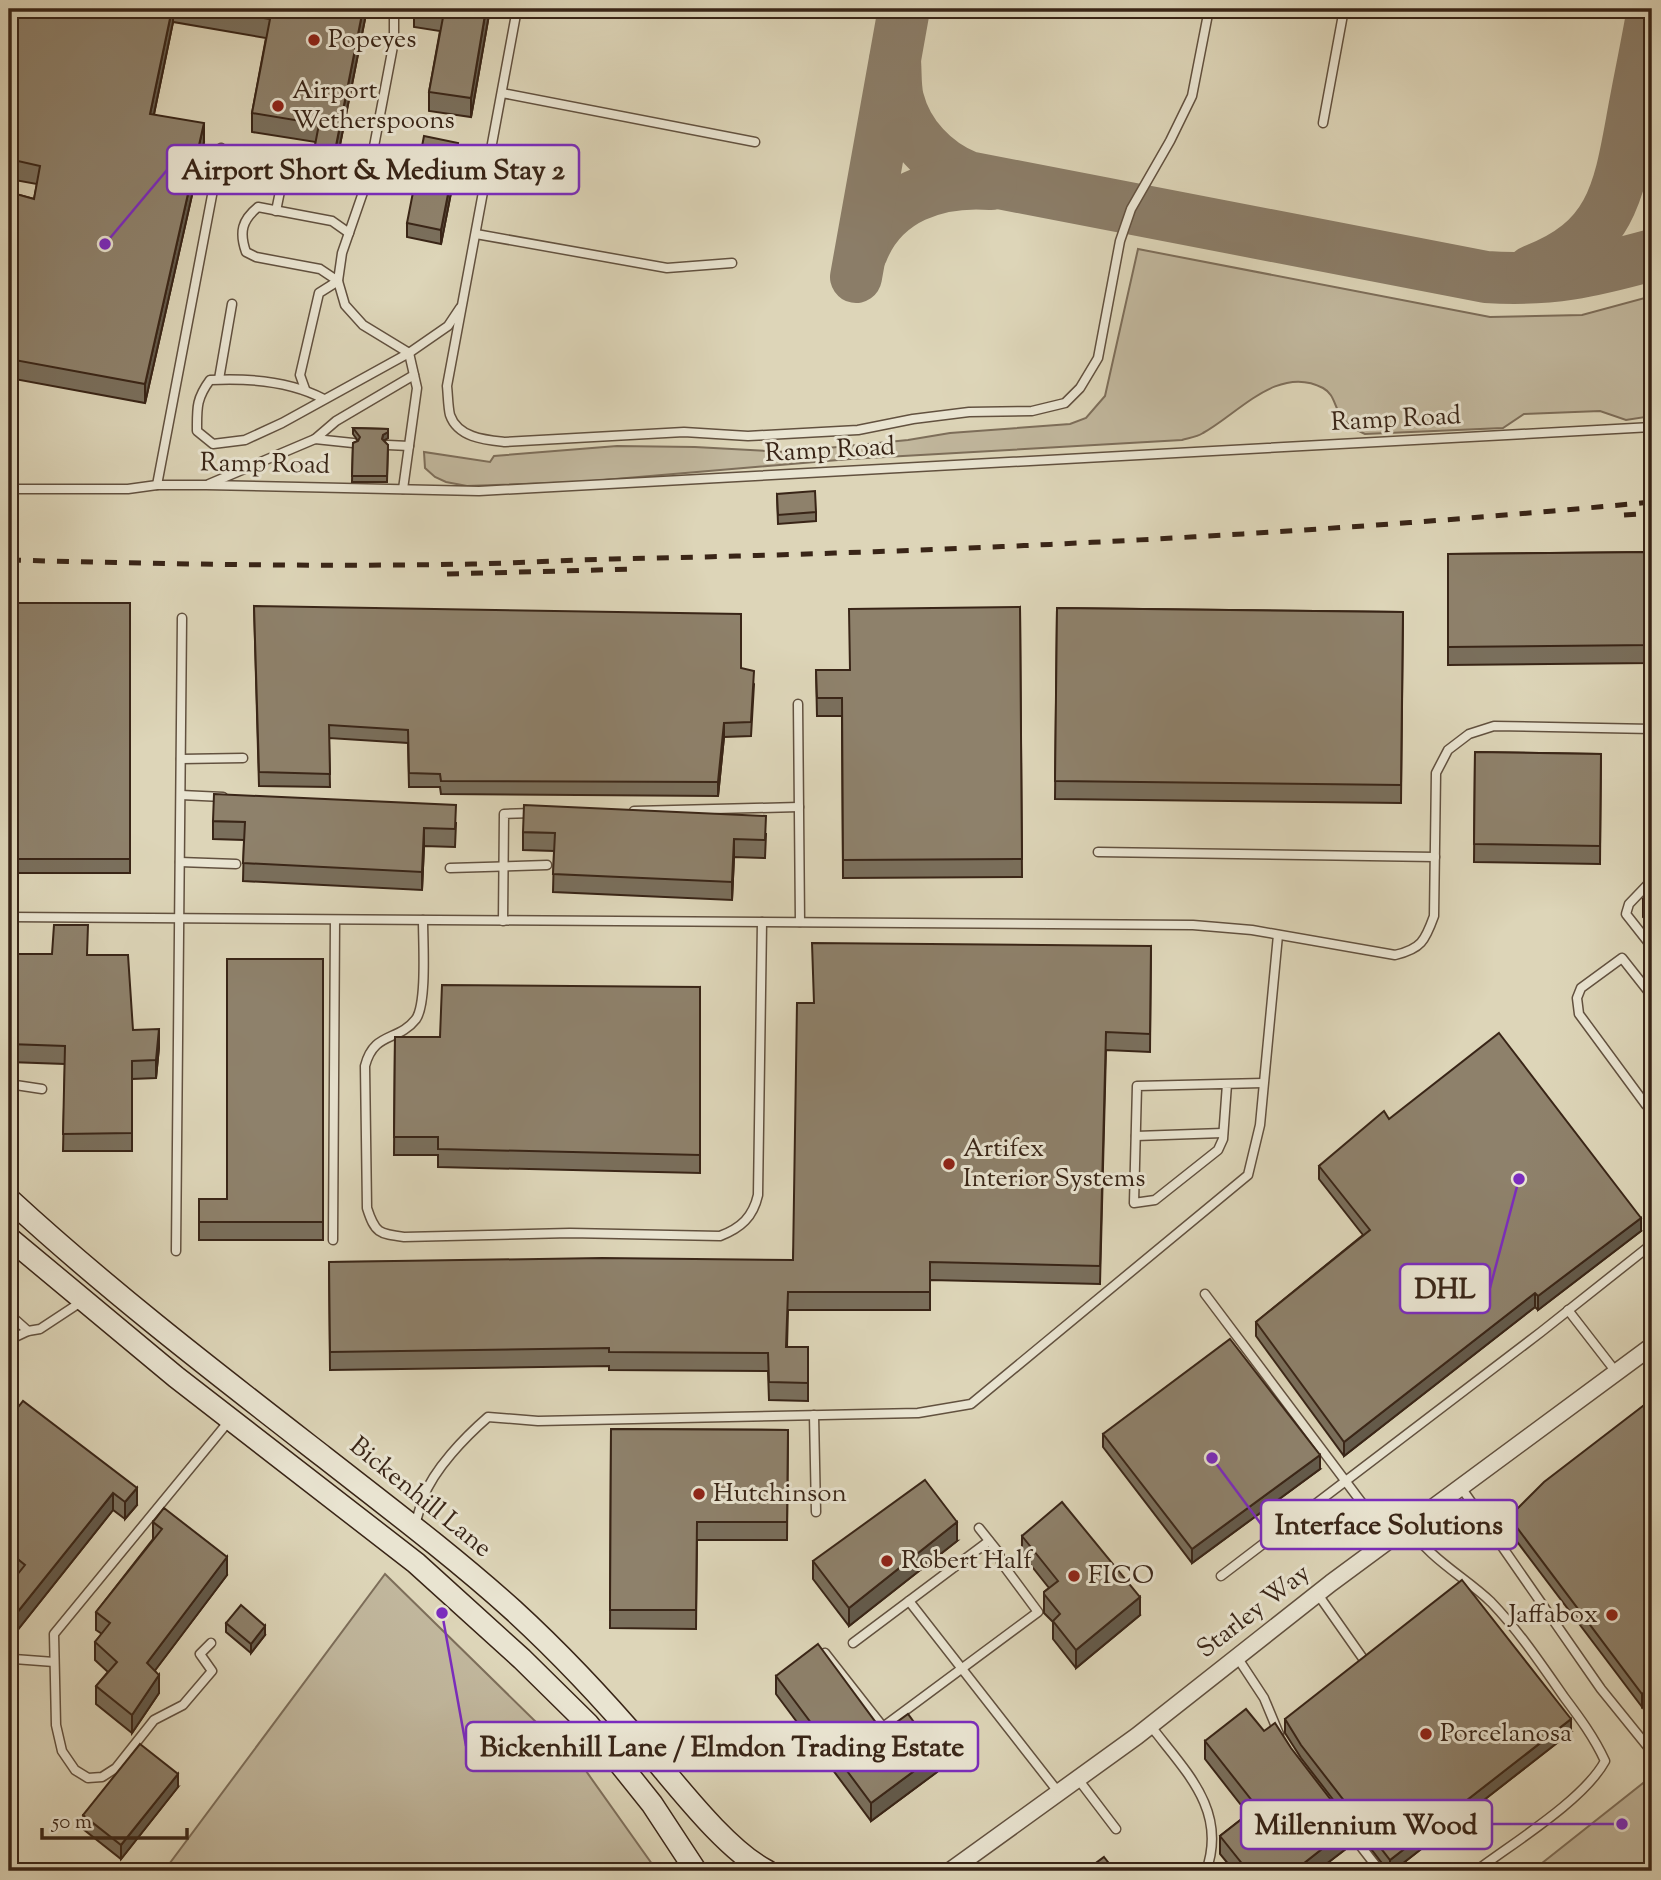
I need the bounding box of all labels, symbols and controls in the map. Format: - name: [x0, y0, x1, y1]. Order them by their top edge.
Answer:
- place label: Popeyes: [328, 22, 416, 59]
- marker: Popeyes: [306, 32, 322, 48]
- place label: Airport Wetherspoons: [292, 73, 455, 140]
- marker: Airport Wetherspoons: [270, 98, 286, 114]
- callout: Airport Short & Medium Stay 2: [167, 145, 579, 194]
- text: Airport Short & Medium Stay 2: [181, 152, 566, 192]
- street label: Ramp Road: [1330, 398, 1462, 442]
- street label: Ramp Road: [764, 429, 896, 473]
- street label: Ramp Road: [200, 445, 331, 485]
- place label: Artifex Interior Systems: [963, 1131, 1146, 1198]
- marker: Artifex Interior Systems: [941, 1156, 957, 1172]
- callout: DHL: [1400, 1264, 1490, 1313]
- text: DHL: [1414, 1271, 1476, 1311]
- street label: Bickenhill Lane: [341, 1429, 499, 1567]
- place label: Hutchinson: [713, 1476, 847, 1513]
- marker: Hutchinson: [691, 1486, 707, 1502]
- callout: Interface Solutions: [1261, 1500, 1517, 1549]
- text: Interface Solutions: [1275, 1507, 1503, 1547]
- place label: Robert Half: [901, 1543, 1033, 1580]
- marker: Robert Half: [879, 1553, 895, 1569]
- street label: Starley Way: [1190, 1556, 1319, 1668]
- place label: FICO: [1088, 1558, 1154, 1595]
- marker: FICO: [1066, 1568, 1082, 1584]
- place label: Jaffabox: [1507, 1597, 1598, 1634]
- marker: Jaffabox: [1604, 1607, 1620, 1623]
- place label: Porcelanosa: [1440, 1716, 1572, 1753]
- callout: Bickenhill Lane / Elmdon Trading Estate: [466, 1722, 978, 1771]
- marker: Porcelanosa: [1418, 1726, 1434, 1742]
- text: Bickenhill Lane / Elmdon Trading Estate: [480, 1729, 964, 1769]
- scale bar: [42, 1796, 187, 1840]
- callout: Millennium Wood: [1241, 1800, 1492, 1849]
- text: Millennium Wood: [1254, 1807, 1478, 1847]
- text: 50 m: [51, 1808, 92, 1838]

